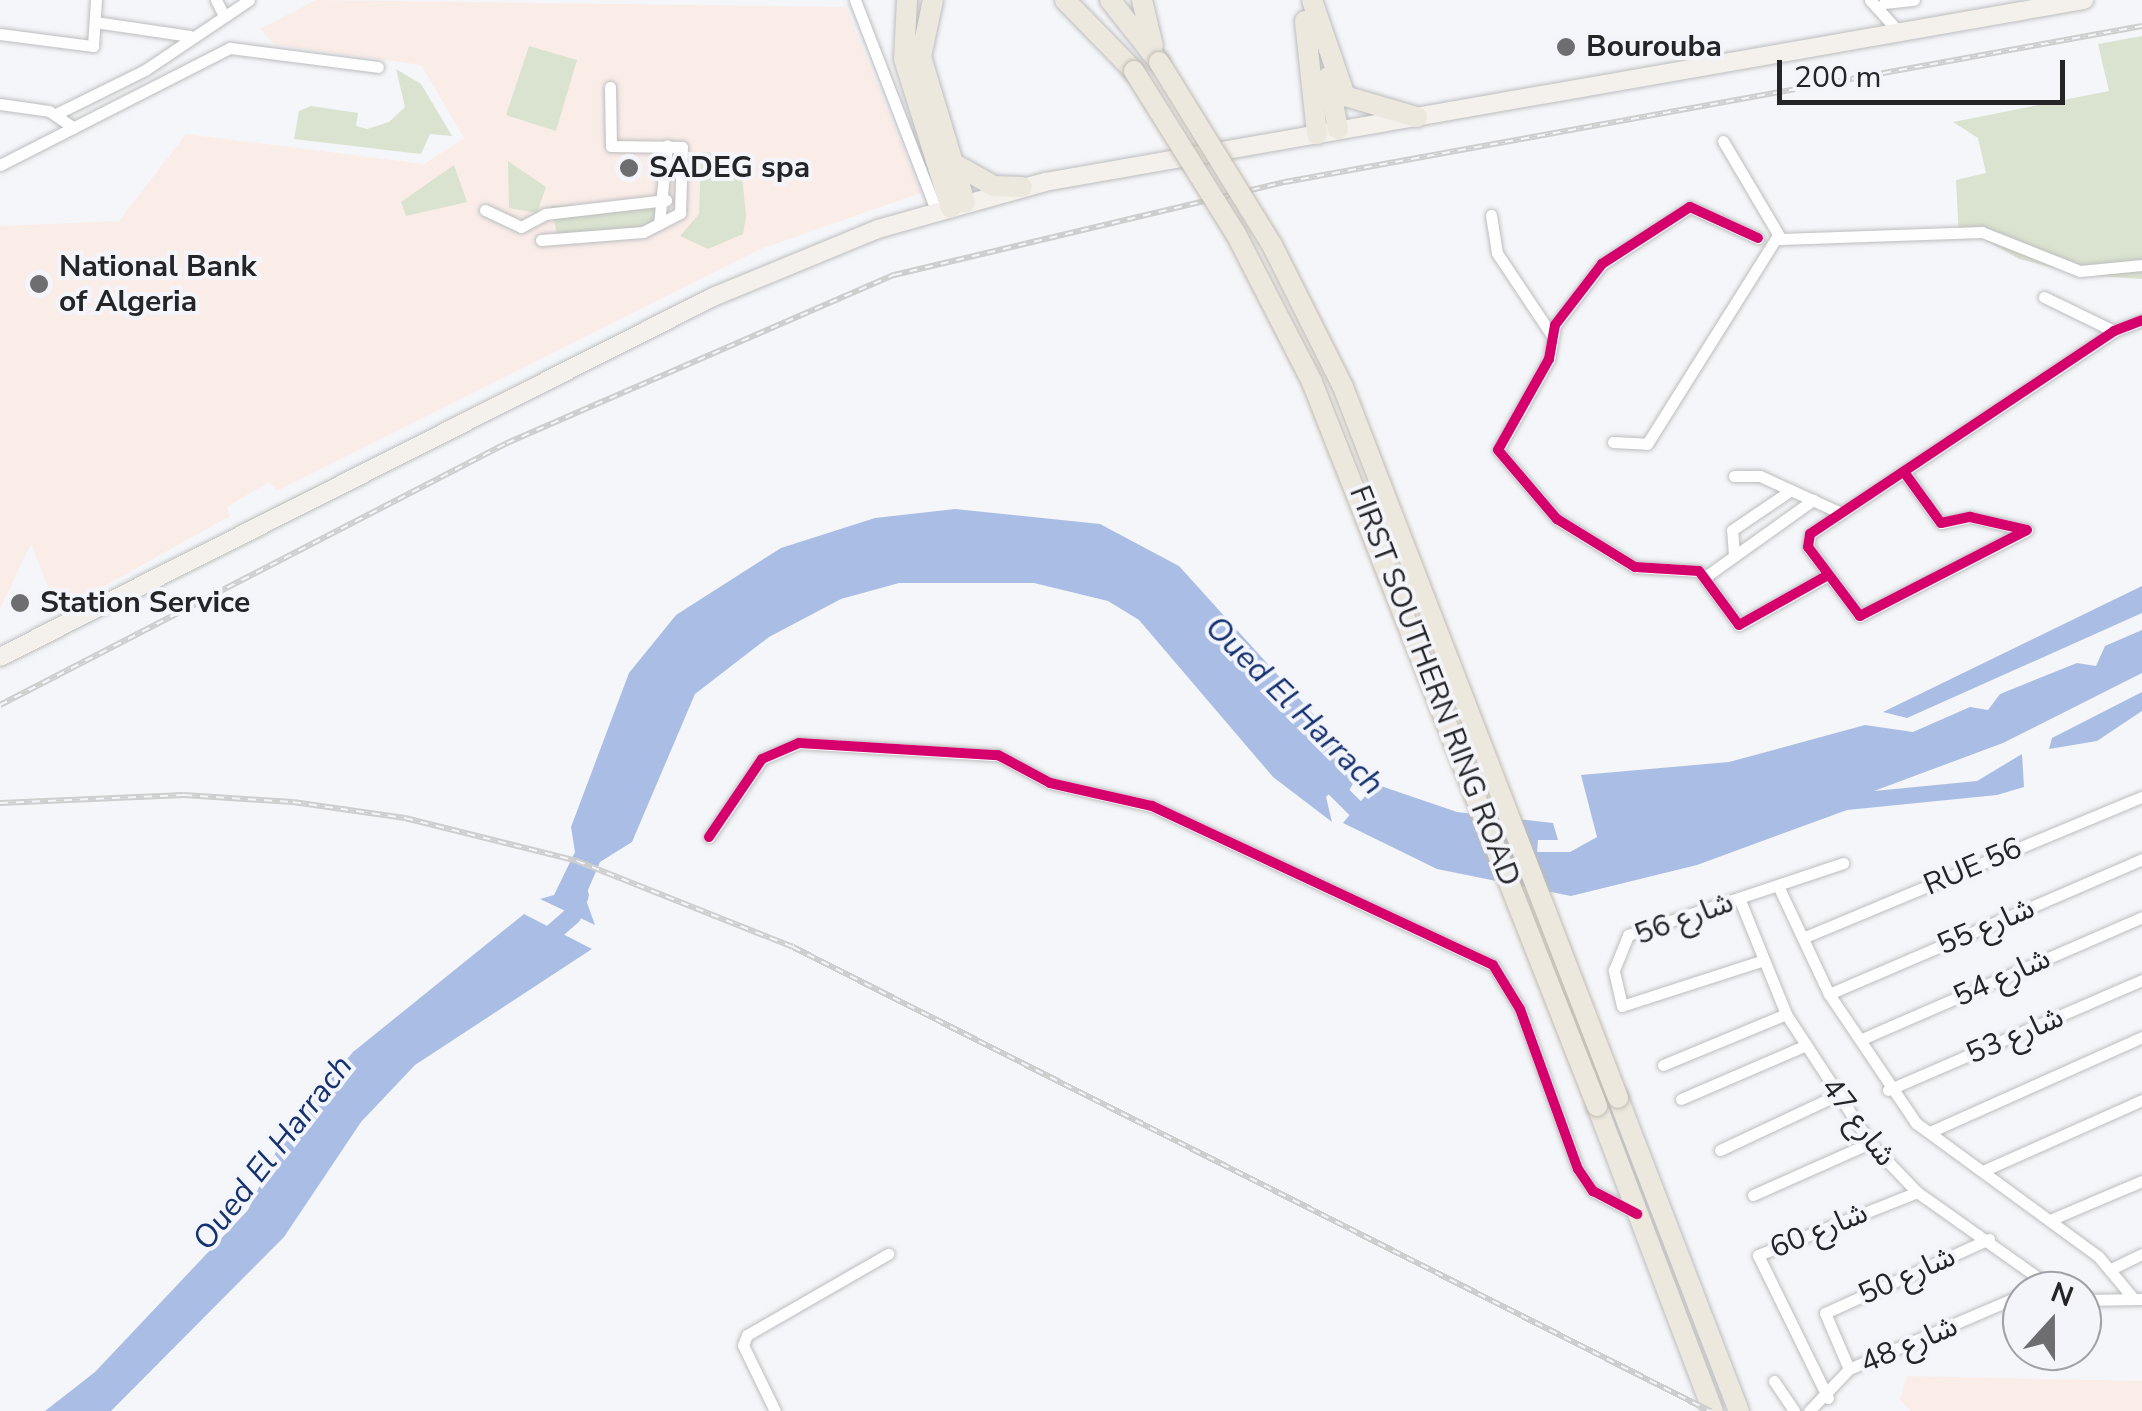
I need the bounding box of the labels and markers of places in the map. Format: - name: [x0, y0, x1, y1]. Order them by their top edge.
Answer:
- place label: Bourouba: [1586, 29, 1722, 65]
- marker: Bourouba: [1555, 36, 1577, 58]
- place label: SADEG spa: [649, 150, 810, 186]
- marker: SADEG spa: [618, 157, 640, 179]
- place label: National Bank of Algeria: [59, 249, 257, 320]
- marker: National Bank of Algeria: [28, 273, 50, 295]
- place label: Station Service: [40, 585, 250, 621]
- marker: Station Service: [9, 592, 31, 614]

